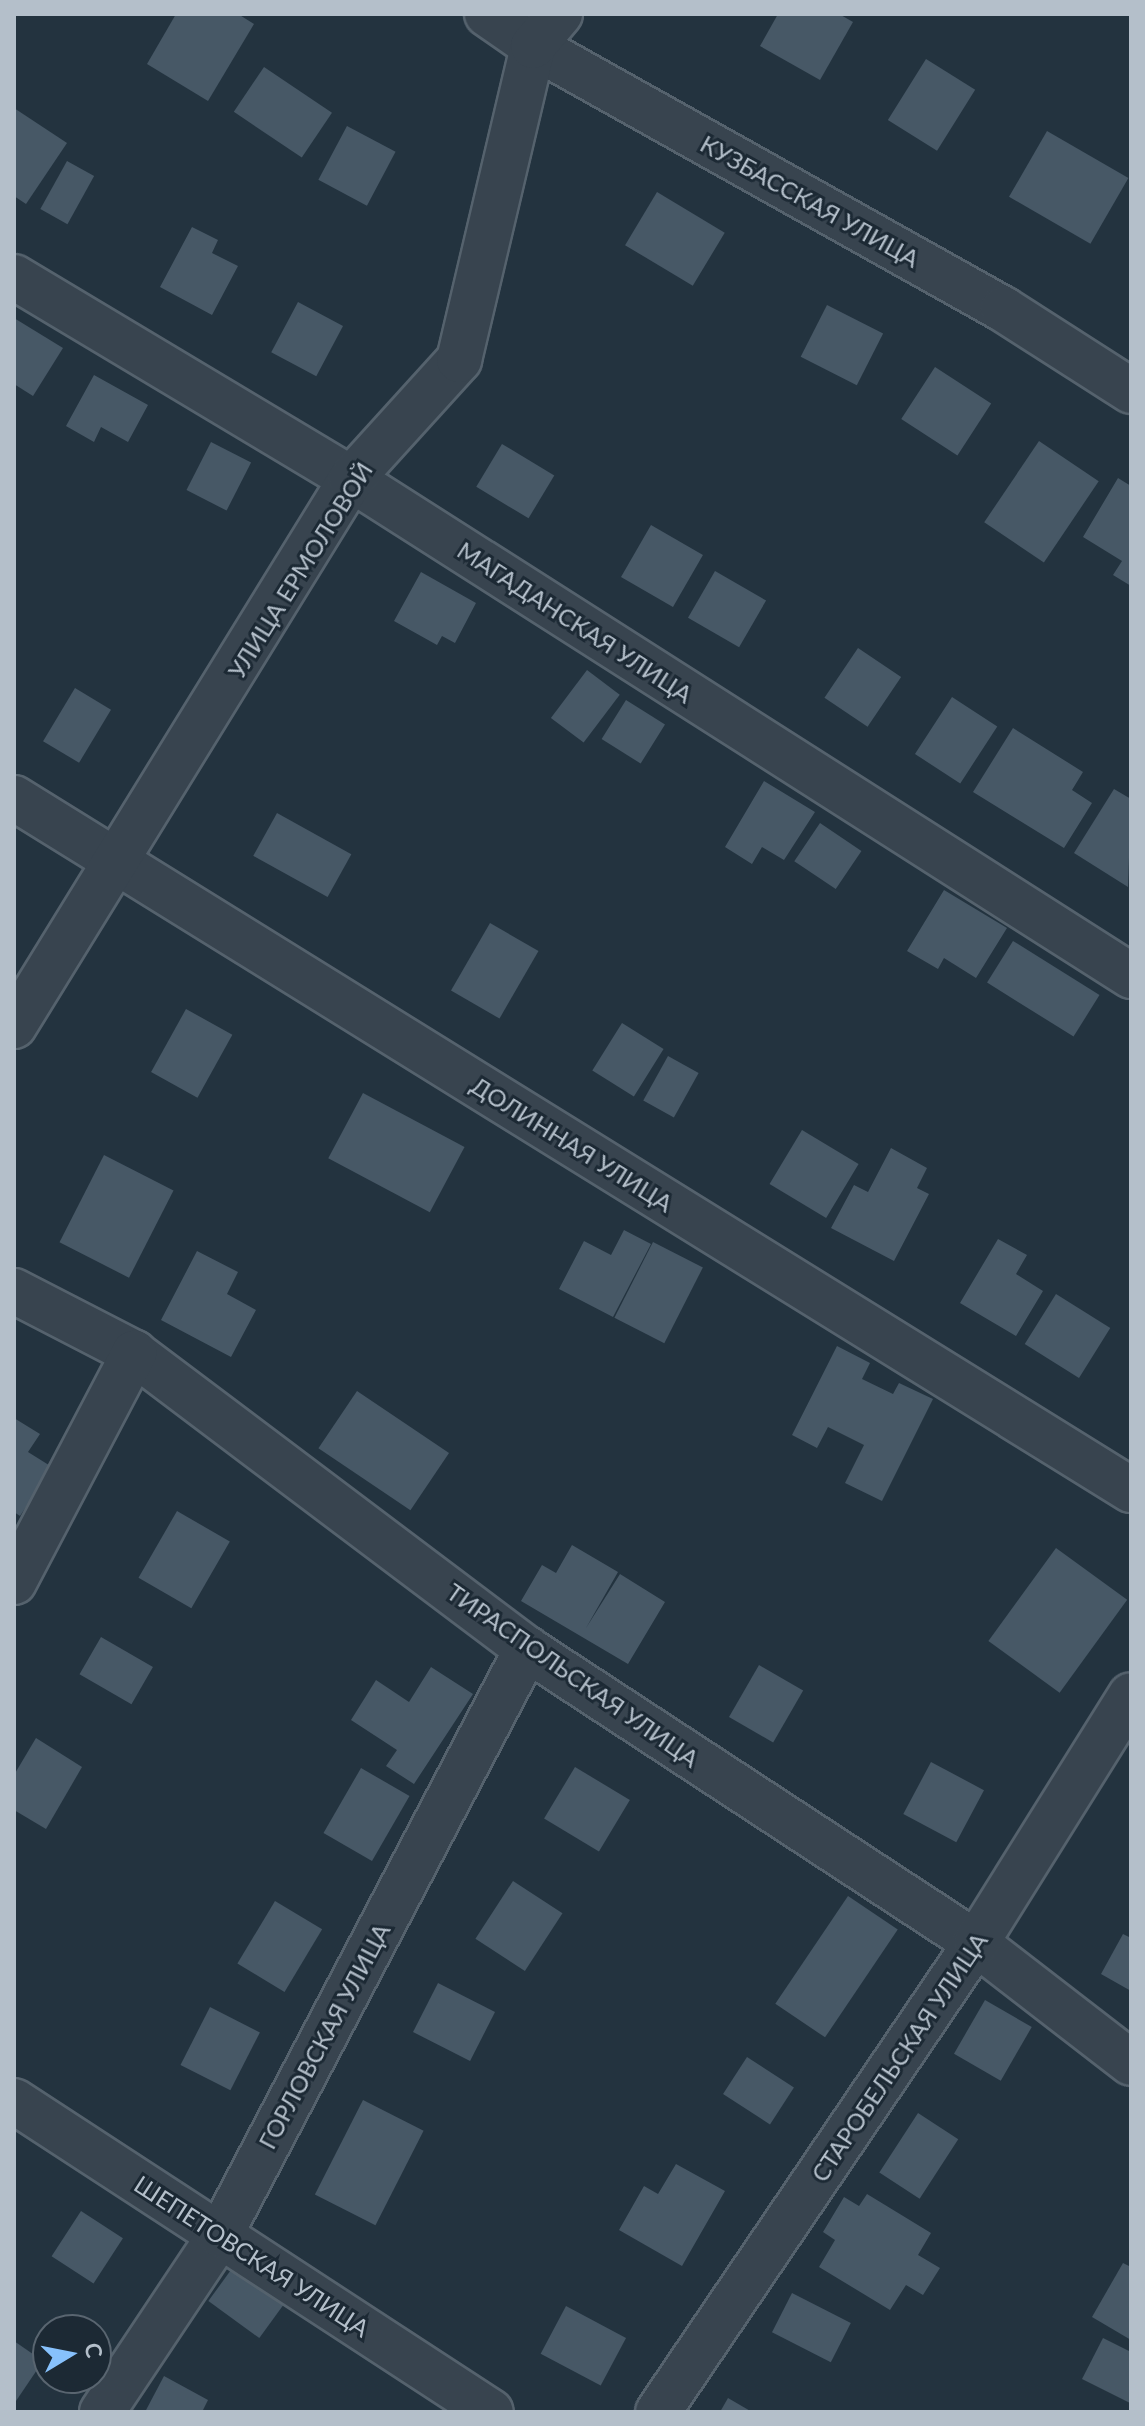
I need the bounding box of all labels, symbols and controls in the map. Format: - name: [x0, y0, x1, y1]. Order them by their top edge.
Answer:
- street label: КУЗБАССКАЯ УЛИЦА: [696, 129, 924, 273]
- street label: УЛИЦА ЕРМОЛОВОЙ: [222, 457, 378, 683]
- street label: МАГАДАНСКАЯ УЛИЦА: [452, 535, 698, 709]
- street label: ДОЛИННАЯ УЛИЦА: [466, 1070, 678, 1218]
- street label: ТИРАСПОЛЬСКАЯ УЛИЦА: [442, 1577, 704, 1773]
- street label: ГОРЛОВСКАЯ УЛИЦА: [252, 1918, 396, 2154]
- street label: СТАРОБЕЛЬСКАЯ УЛИЦА: [805, 1927, 993, 2187]
- street label: ШЕПЕТОВСКАЯ УЛИЦА: [129, 2169, 375, 2343]
- north arrow: [32, 2314, 112, 2394]
- text: С: [80, 2341, 109, 2360]

